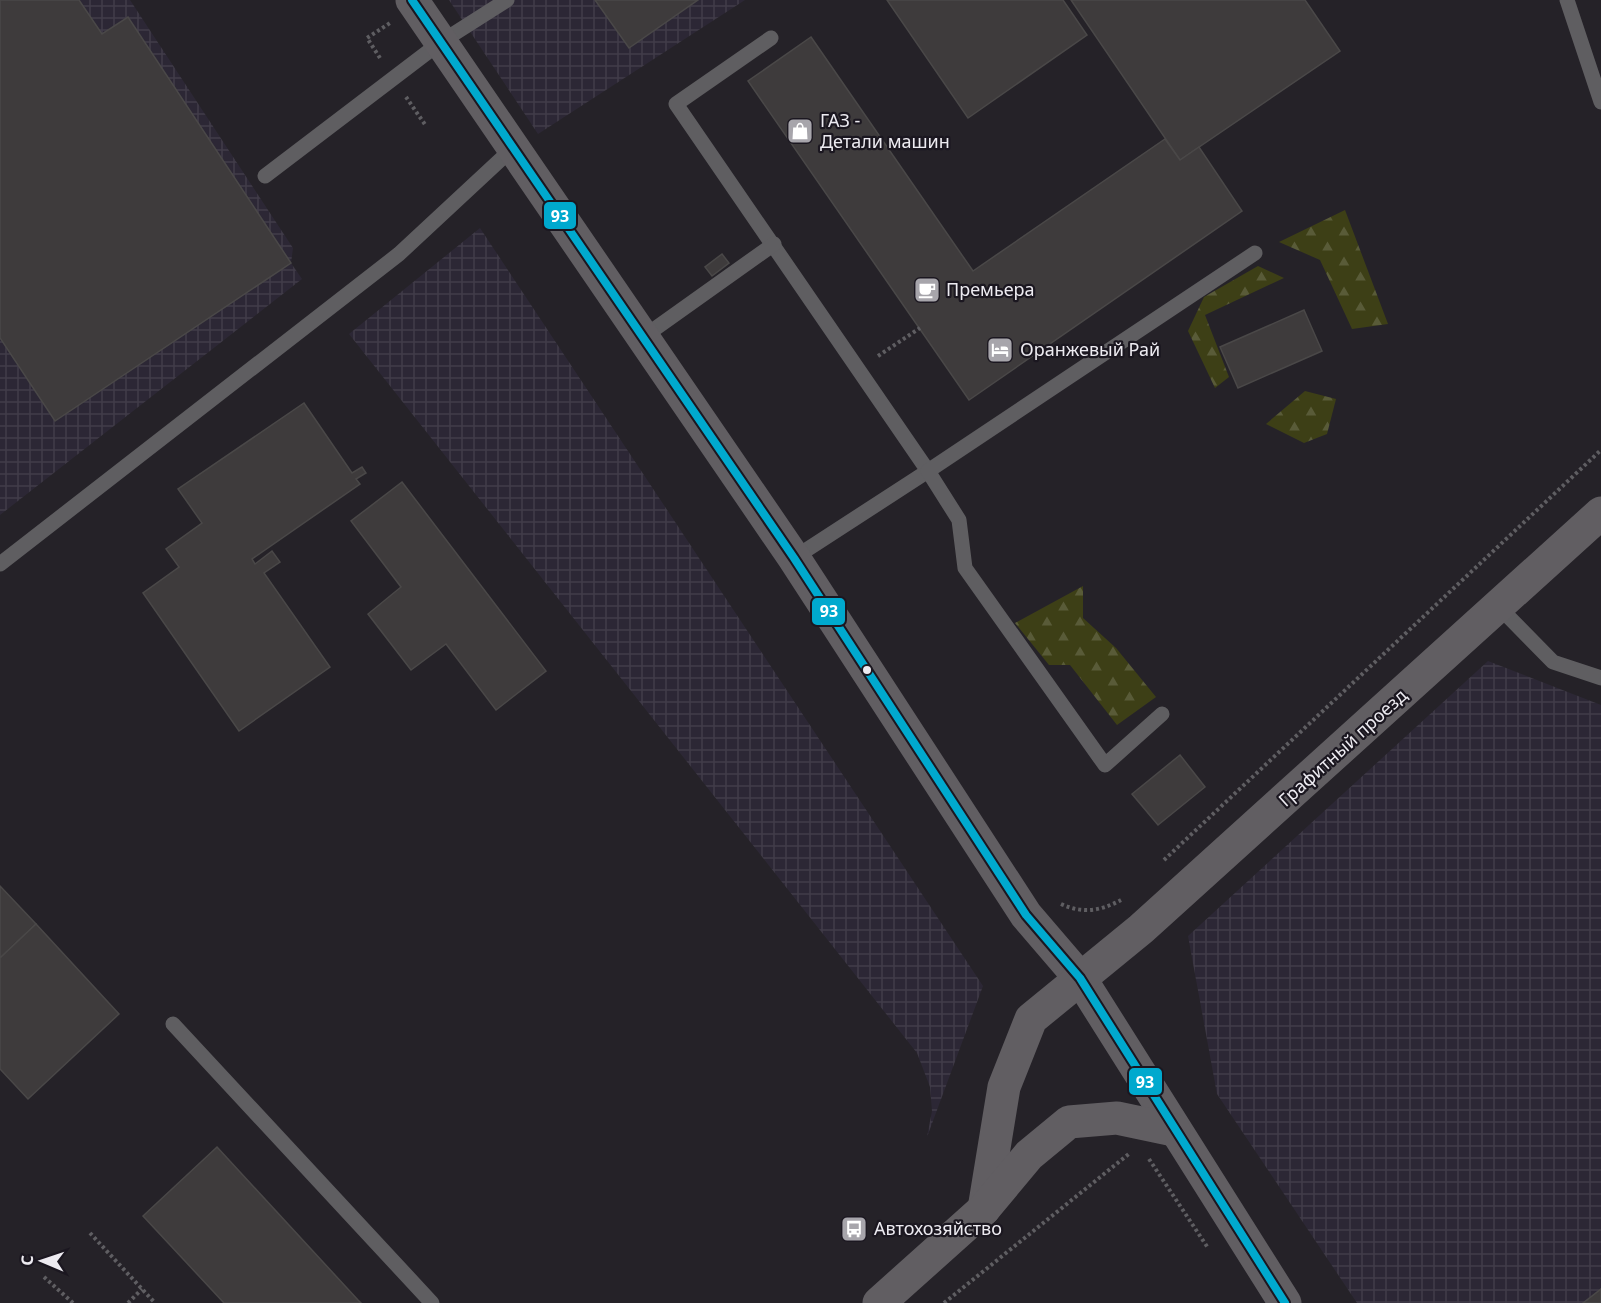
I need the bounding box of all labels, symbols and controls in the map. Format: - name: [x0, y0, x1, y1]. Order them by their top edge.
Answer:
- place label: ГАЗ - Детали машин: [820, 108, 950, 153]
- shop icon: ГАЗ - Детали машин: [785, 116, 815, 146]
- line badge: 93: [543, 201, 577, 230]
- text: 93: [551, 205, 569, 227]
- cafe icon: Премьера: [912, 275, 942, 305]
- place label: Премьера: [946, 277, 1035, 301]
- hotel icon: Оранжевый Рай: [985, 335, 1015, 365]
- place label: Оранжевый Рай: [1020, 337, 1160, 361]
- line badge: 93: [811, 597, 846, 626]
- text: 93: [820, 600, 838, 622]
- unlabelled marker: [861, 664, 873, 676]
- street label: Графитный проезд: [1273, 683, 1412, 811]
- line badge: 93: [1128, 1067, 1163, 1096]
- text: 93: [1136, 1071, 1154, 1093]
- bus stop icon: Автохозяйство: [839, 1214, 869, 1244]
- place label: Автохозяйство: [874, 1216, 1002, 1240]
- north arrow: [12, 1231, 72, 1291]
- text: С: [16, 1255, 38, 1266]

